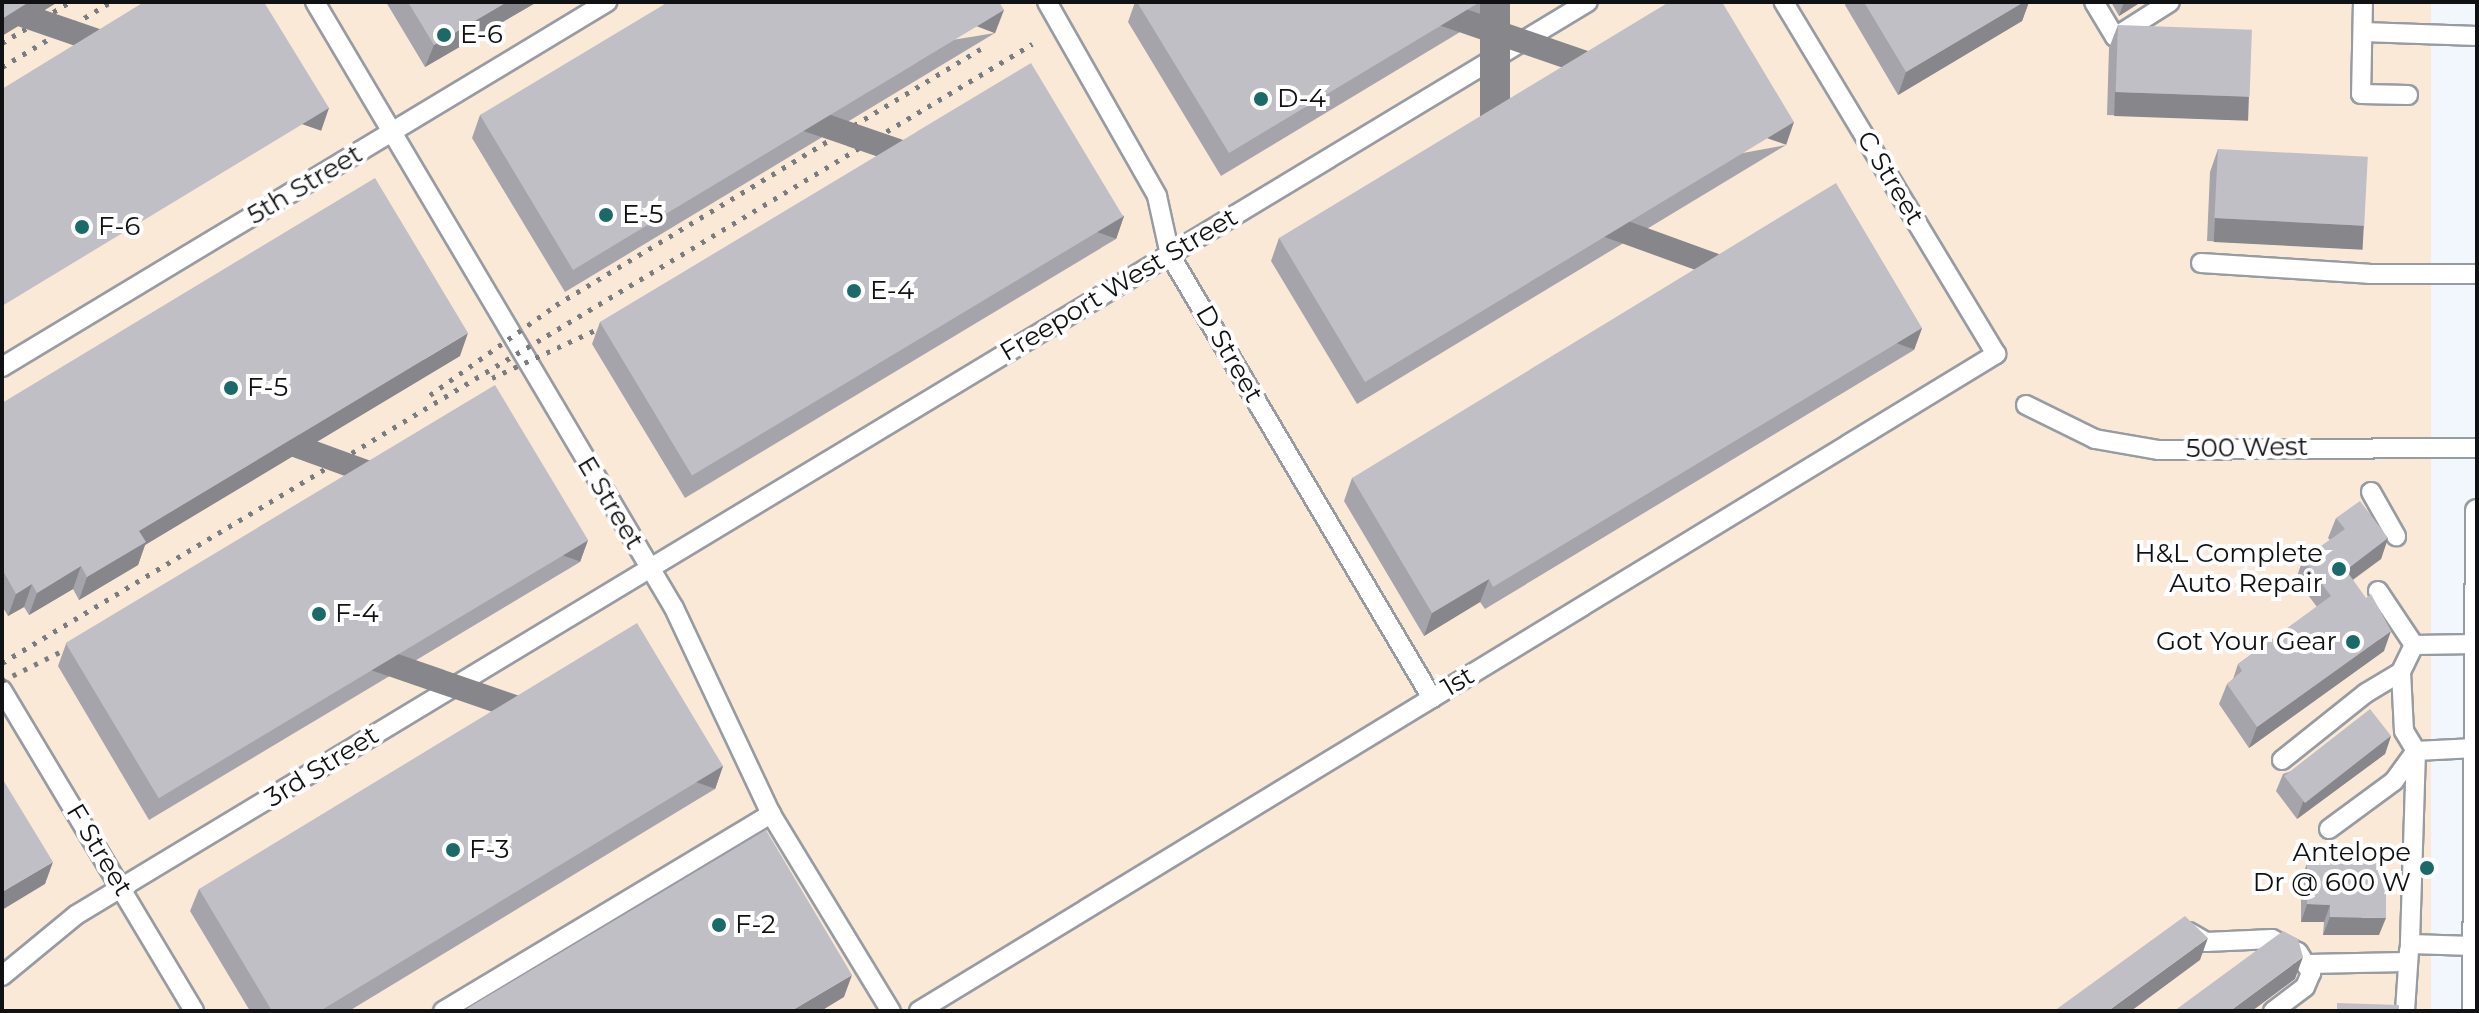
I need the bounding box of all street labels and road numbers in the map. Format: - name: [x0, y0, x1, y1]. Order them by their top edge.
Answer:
- street label: C Street: [1850, 125, 1930, 231]
- street label: 5th Street: [242, 139, 368, 231]
- street label: Freeport West Street: [995, 202, 1243, 368]
- street label: D Street: [1189, 300, 1269, 408]
- street label: 500 West: [2186, 431, 2308, 465]
- street label: E Street: [570, 451, 650, 555]
- street label: 1st: [1436, 660, 1480, 704]
- street label: 3rd Street: [260, 720, 384, 814]
- street label: F Street: [59, 798, 139, 902]

